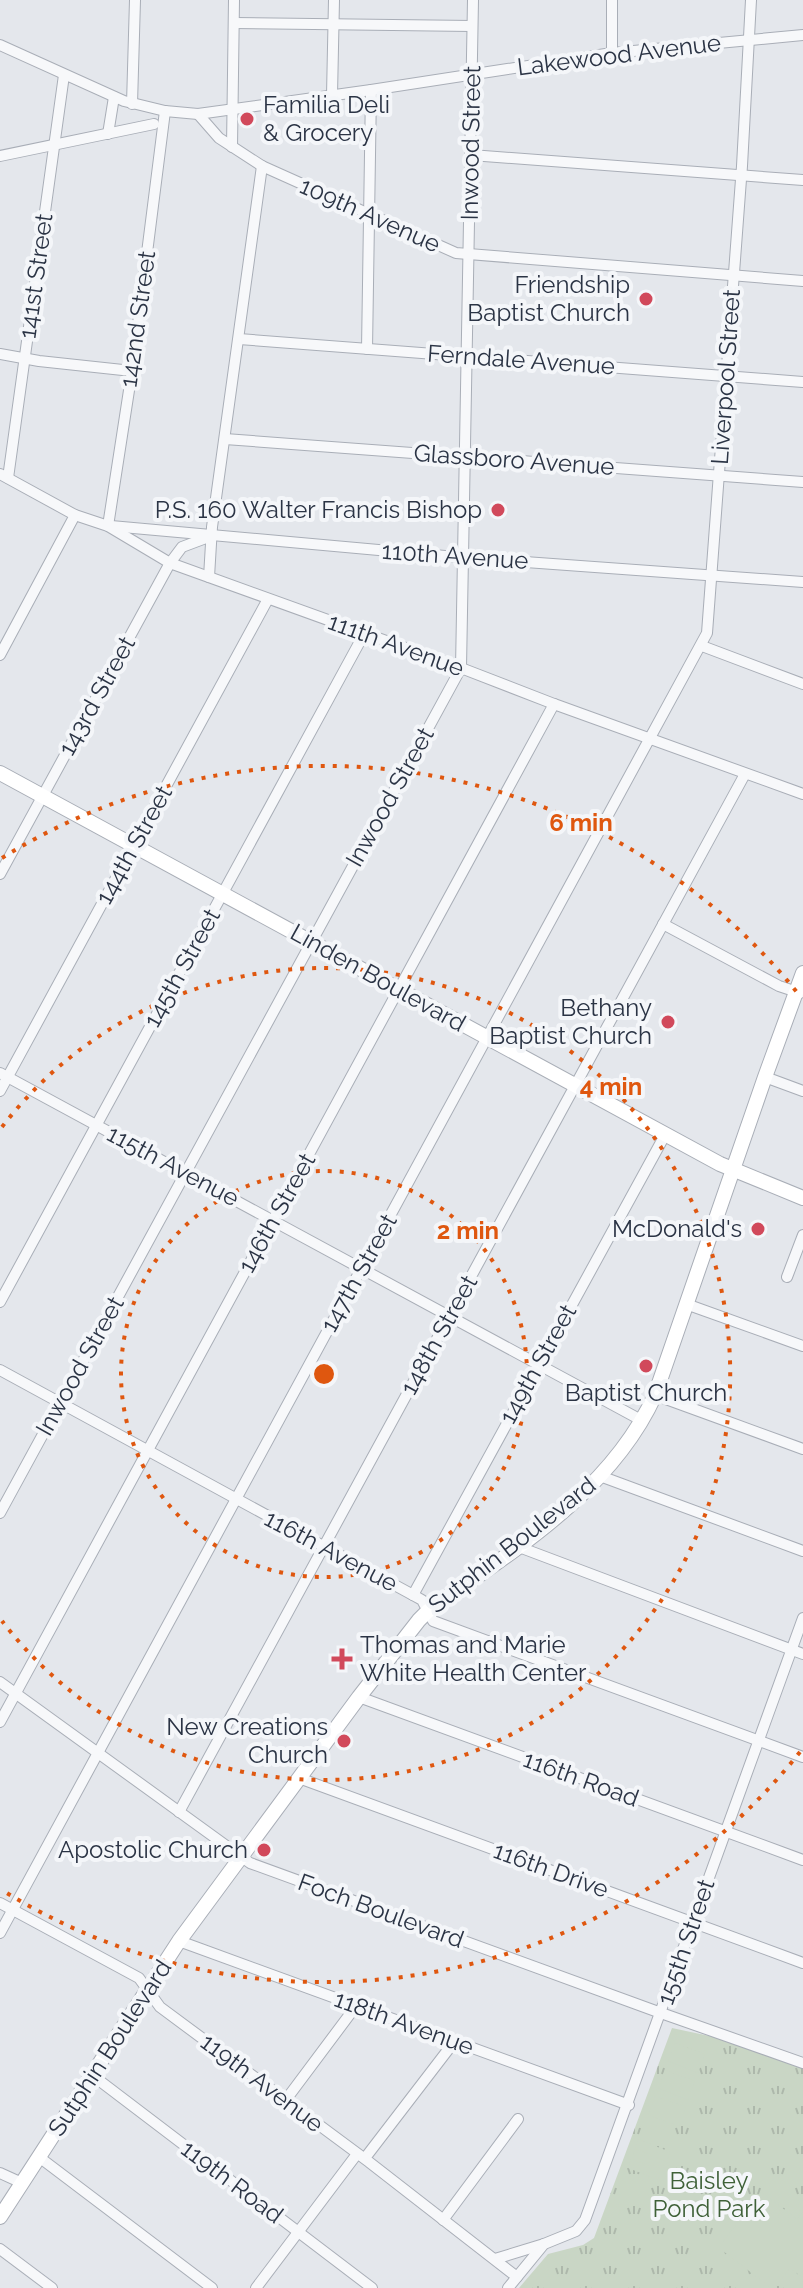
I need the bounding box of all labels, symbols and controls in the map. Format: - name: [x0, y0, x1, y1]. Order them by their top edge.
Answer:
- street label: Lakewood Avenue: [515, 28, 722, 81]
- street label: Inwood Street: [455, 65, 486, 221]
- place label: Familia Deli & Grocery: [263, 90, 390, 147]
- marker: Familia Deli & Grocery: [238, 110, 256, 128]
- street label: 109th Avenue: [295, 171, 445, 258]
- street label: 141st Street: [12, 212, 59, 340]
- street label: 142nd Street: [114, 249, 161, 389]
- place label: Friendship Baptist Church: [467, 270, 630, 327]
- street label: Liverpool Street: [705, 288, 746, 466]
- marker: Friendship Baptist Church: [637, 290, 655, 308]
- street label: Ferndale Avenue: [426, 338, 616, 381]
- street label: Glassboro Avenue: [413, 438, 615, 481]
- place label: P.S. 160 Walter Francis Bishop: [155, 495, 482, 524]
- marker: P.S. 160 Walter Francis Bishop: [489, 501, 507, 519]
- street label: 110th Avenue: [381, 536, 529, 575]
- street label: 111th Avenue: [324, 607, 468, 683]
- street label: 143rd Street: [52, 631, 141, 760]
- street label: Inwood Street: [339, 722, 440, 872]
- street label: 144th Street: [89, 780, 178, 909]
- text: 6 min: [549, 808, 613, 837]
- street label: 145th Street: [137, 903, 226, 1032]
- street label: Linden Boulevard: [286, 917, 471, 1038]
- place label: Bethany Baptist Church: [489, 993, 652, 1050]
- marker: Bethany Baptist Church: [659, 1013, 677, 1031]
- text: 4 min: [580, 1072, 642, 1101]
- street label: 115th Avenue: [102, 1119, 244, 1212]
- street label: 146th Street: [232, 1148, 321, 1278]
- street label: 147th Street: [314, 1209, 403, 1337]
- place label: McDonald's: [612, 1214, 742, 1243]
- text: 2 min: [437, 1216, 499, 1245]
- marker: McDonald's: [749, 1220, 767, 1238]
- street label: 148th Street: [394, 1270, 483, 1400]
- street label: Inwood Street: [29, 1291, 130, 1441]
- street label: 149th Street: [493, 1299, 582, 1429]
- marker: Baptist Church: [637, 1357, 655, 1375]
- centre of rings: [310, 1360, 338, 1388]
- place label: Baptist Church: [565, 1378, 727, 1407]
- street label: Sutphin Boulevard: [422, 1470, 601, 1619]
- street label: 116th Avenue: [260, 1503, 403, 1598]
- place label: Thomas and Marie White Health Center: [360, 1630, 587, 1687]
- marker: Thomas and Marie White Health Center: [331, 1648, 353, 1670]
- place label: New Creations Church: [166, 1712, 328, 1769]
- marker: New Creations Church: [335, 1732, 353, 1750]
- street label: 116th Road: [519, 1744, 643, 1813]
- place label: Apostolic Church: [58, 1835, 248, 1864]
- street label: 116th Drive: [490, 1835, 613, 1904]
- marker: Apostolic Church: [255, 1841, 273, 1859]
- street label: Foch Boulevard: [294, 1867, 468, 1954]
- street label: 155th Street: [650, 1875, 721, 2009]
- street label: Sutphin Boulevard: [42, 1954, 177, 2141]
- street label: 118th Avenue: [330, 1984, 478, 2061]
- street label: 119th Avenue: [195, 2027, 329, 2138]
- street label: 119th Road: [176, 2134, 289, 2229]
- park label: Baisley Pond Park: [652, 2166, 766, 2223]

